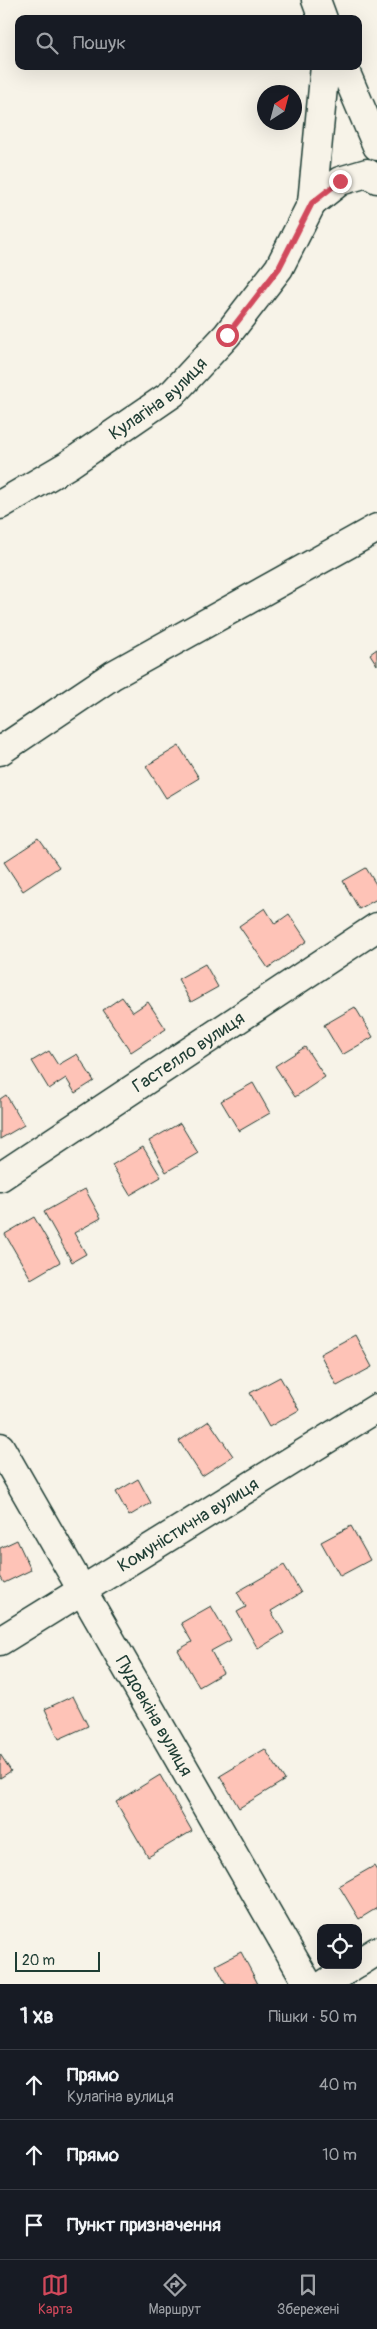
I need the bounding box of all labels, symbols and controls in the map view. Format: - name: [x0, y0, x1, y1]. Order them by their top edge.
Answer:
- search box: [15, 15, 362, 70]
- icon: search: [33, 29, 61, 57]
- text: Пошук: [73, 31, 126, 55]
- north arrow: [257, 85, 302, 130]
- route end: [329, 170, 352, 193]
- route start: [216, 324, 239, 347]
- street label: Кулагіна вулиця: [105, 353, 212, 446]
- street label: Гастелло вулиця: [128, 1007, 249, 1098]
- street label: Комуністична вулиця: [113, 1473, 263, 1578]
- street label: Пудовкіна вулиця: [110, 1652, 197, 1781]
- map controls: [317, 1924, 362, 1969]
- button: locate: [317, 1924, 362, 1969]
- scale bar: [15, 1949, 100, 1972]
- text: 20 m: [22, 1952, 55, 1969]
- text: 1 хв: [20, 2003, 54, 2030]
- text: Пішки · 50 m: [268, 2007, 357, 2027]
- text: Прямо: [67, 2063, 119, 2087]
- icon: ahead: [20, 2071, 48, 2099]
- text: 40 m: [319, 2075, 357, 2095]
- text: Кулагіна вулиця: [67, 2087, 174, 2107]
- icon: ahead: [20, 2141, 48, 2169]
- text: Прямо: [67, 2143, 119, 2167]
- text: 10 m: [322, 2145, 357, 2165]
- icon: arrive: [20, 2211, 48, 2239]
- text: Пункт призначення: [67, 2213, 221, 2237]
- tab: Карта: [38, 2271, 73, 2318]
- tab: Маршрут: [148, 2271, 201, 2318]
- tab: Збережені: [277, 2271, 339, 2318]

